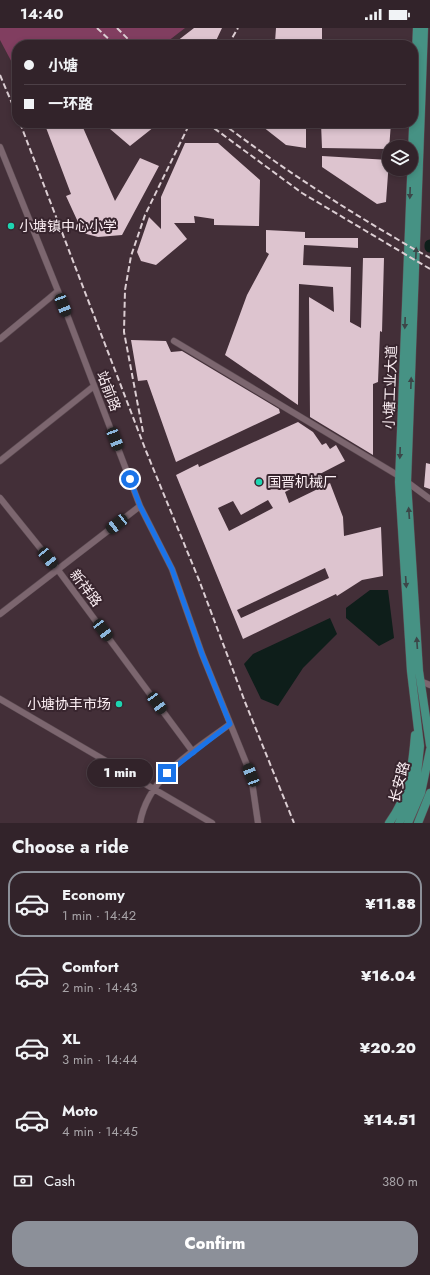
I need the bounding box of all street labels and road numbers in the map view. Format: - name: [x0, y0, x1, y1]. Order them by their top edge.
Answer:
- street label: 小塘工业大道: [379, 345, 401, 429]
- street label: 站前路: [92, 368, 126, 414]
- street label: 新祥路: [65, 565, 107, 611]
- street label: 长安路: [384, 759, 414, 805]

